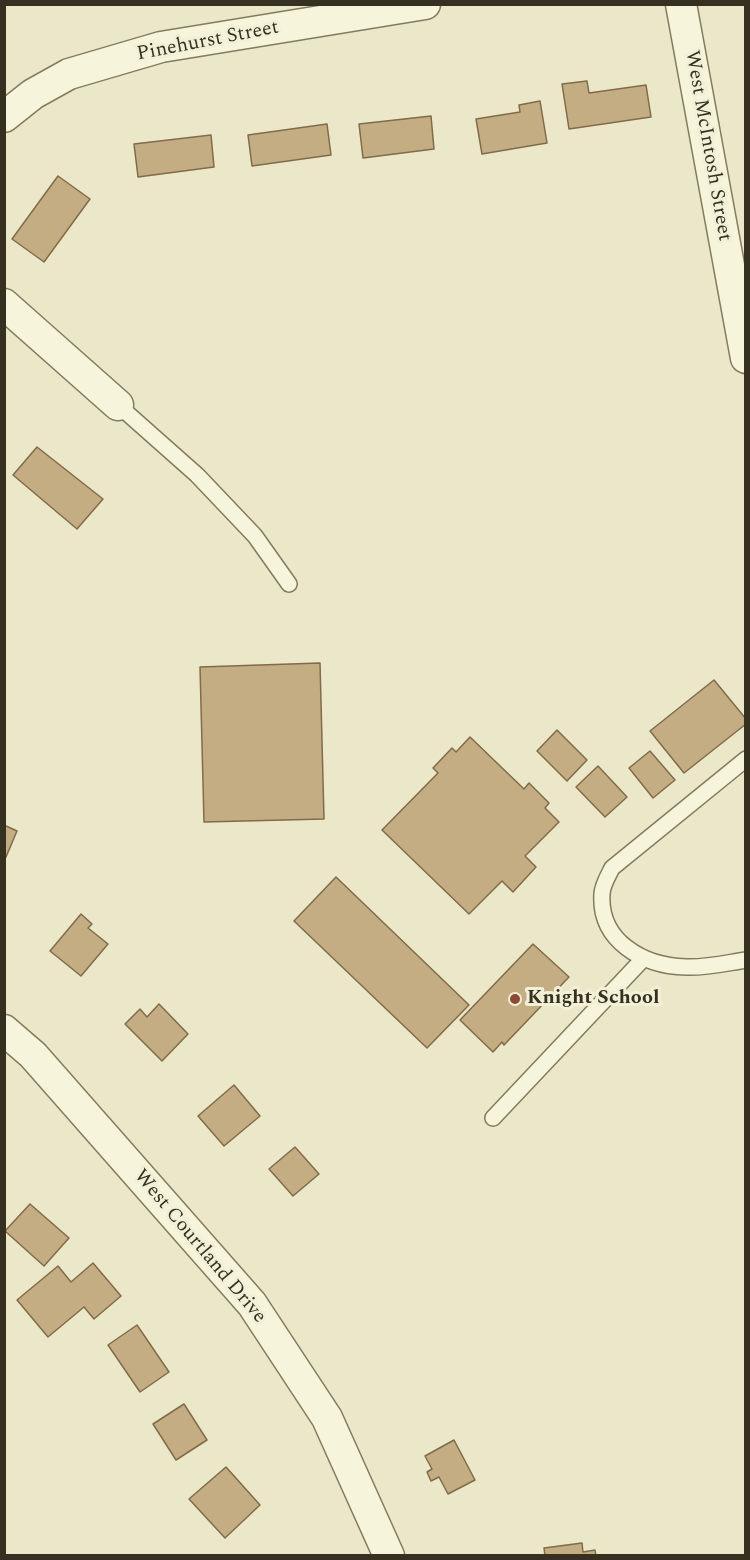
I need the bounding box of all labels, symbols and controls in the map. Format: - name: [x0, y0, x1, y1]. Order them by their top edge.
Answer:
- street label: Pinehurst Street: [135, 16, 281, 68]
- street label: West McIntosh Street: [678, 49, 736, 243]
- place label: Knight School: [527, 987, 659, 1011]
- marker: Knight School: [508, 992, 522, 1006]
- street label: West Courtland Drive: [128, 1165, 270, 1329]

